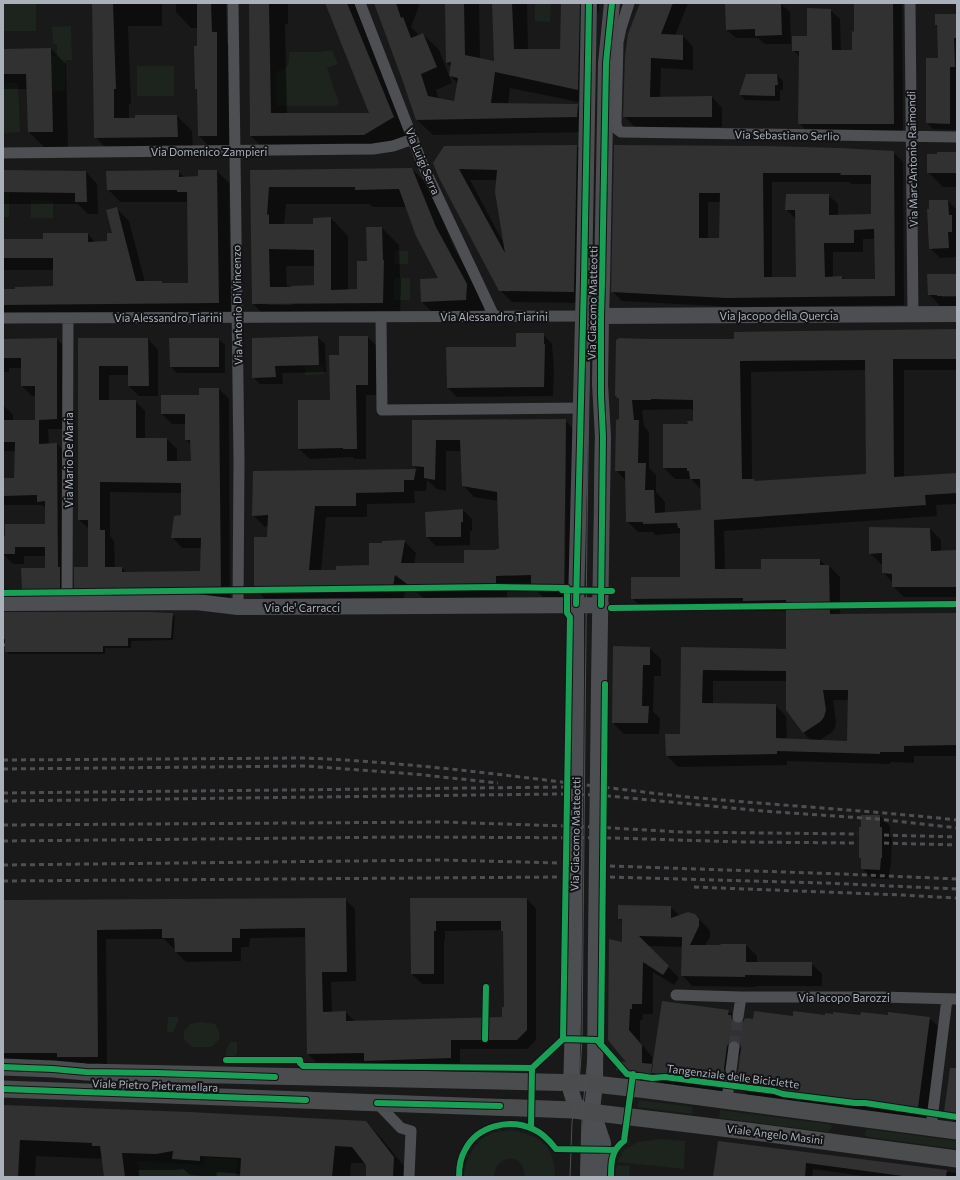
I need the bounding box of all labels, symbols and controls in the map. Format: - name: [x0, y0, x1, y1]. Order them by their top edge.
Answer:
- street label: Via Marc'Antonio Raimondi: [904, 91, 920, 227]
- street label: Via Luigi Serra: [403, 126, 443, 196]
- street label: Via Sebastiano Serlio: [735, 128, 840, 142]
- street label: Via Domenico Zampieri: [151, 145, 267, 158]
- street label: Via Antonio Di Vincenzo: [229, 244, 245, 365]
- street label: Via Giacomo Matteotti: [585, 246, 600, 360]
- street label: Via Jacopo della Quercia: [719, 309, 839, 323]
- street label: Via Alessandro Tiarini: [440, 310, 548, 323]
- street label: Via Alessandro Tiarini: [114, 311, 222, 324]
- street label: Via Mario De Maria: [62, 412, 75, 508]
- street label: Via de' Carracci: [264, 601, 340, 614]
- street label: Via Giacomo Matteotti: [568, 777, 583, 891]
- street label: Via Iacopo Barozzi: [798, 991, 890, 1004]
- street label: Tangenziale delle Biciclette: [666, 1061, 800, 1091]
- street label: Viale Pietro Pietramellara: [92, 1076, 218, 1094]
- street label: Viale Angelo Masini: [726, 1122, 824, 1146]

